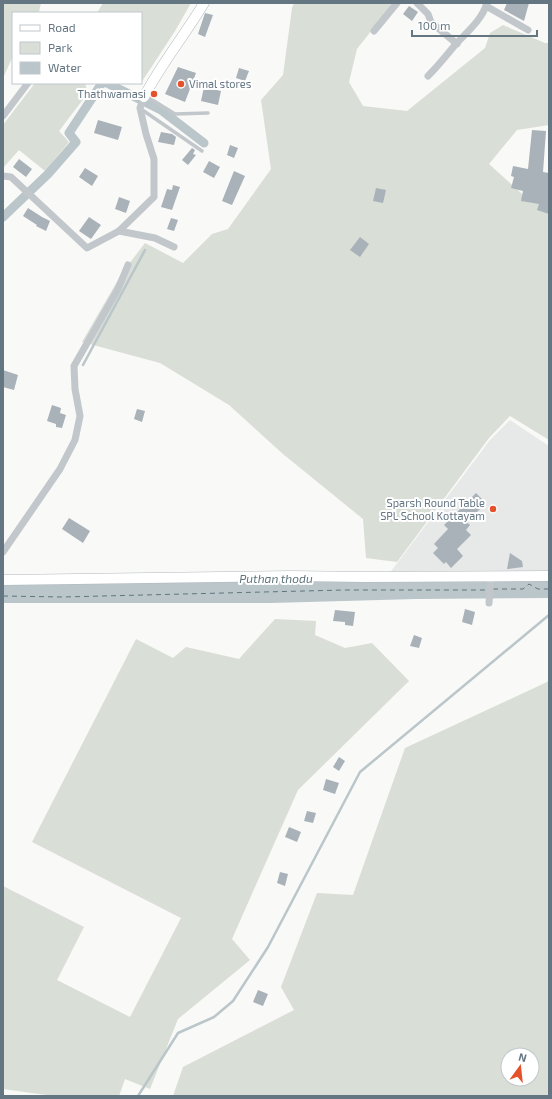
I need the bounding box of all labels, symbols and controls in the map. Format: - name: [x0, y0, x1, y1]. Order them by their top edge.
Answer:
- legend: [12, 12, 142, 84]
- scale bar: [412, 12, 537, 38]
- text: 100 m: [418, 18, 450, 32]
- text: Road: [48, 20, 76, 34]
- text: Park: [48, 40, 73, 54]
- text: Water: [48, 60, 82, 74]
- place label: Vimal stores: [189, 77, 252, 90]
- marker: Vimal stores: [176, 79, 186, 89]
- place label: Thathwamasi: [78, 87, 146, 100]
- marker: Thathwamasi: [149, 89, 159, 99]
- place label: Sparsh Round Table SPL School Kottayam: [380, 496, 485, 522]
- marker: Sparsh Round Table SPL School Kottayam: [488, 504, 498, 514]
- water label: Puthan thodu: [239, 571, 313, 585]
- north arrow: [500, 1047, 540, 1087]
- text: N: [517, 1050, 528, 1064]

